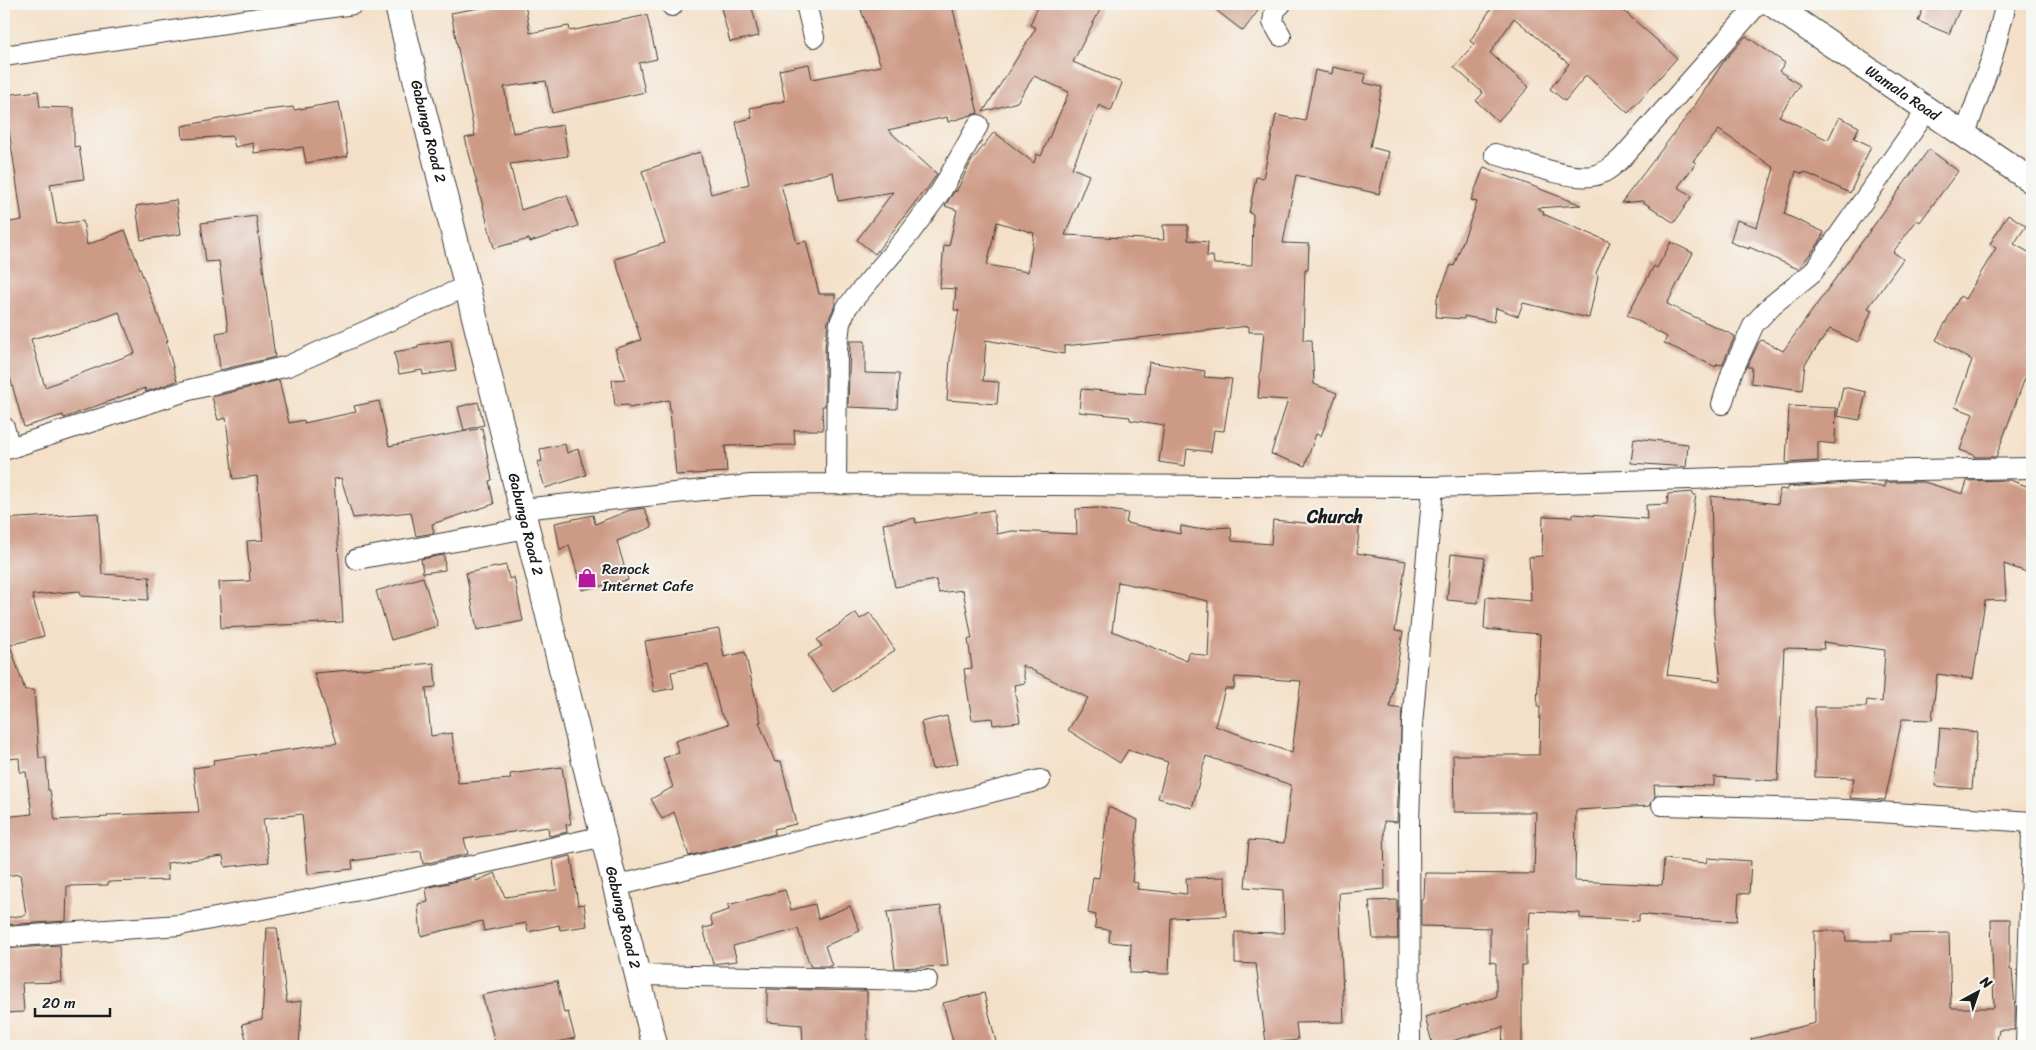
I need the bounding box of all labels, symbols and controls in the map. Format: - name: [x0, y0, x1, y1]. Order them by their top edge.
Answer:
- street label: Wamala Road: [1860, 58, 1946, 128]
- street label: Gabunga Road 2: [403, 77, 454, 186]
- street label: Gabunga Road 2: [501, 470, 551, 579]
- district label: Church: [1306, 501, 1364, 533]
- place label: Renock Internet Cafe: [601, 556, 694, 599]
- shop icon: Renock Internet Cafe: [576, 567, 598, 589]
- street label: Gabunga Road 2: [598, 863, 648, 972]
- north arrow: [1954, 968, 2004, 1018]
- text: N: [1974, 969, 1998, 995]
- scale bar: [35, 985, 110, 1017]
- text: 20 m: [42, 990, 76, 1016]

